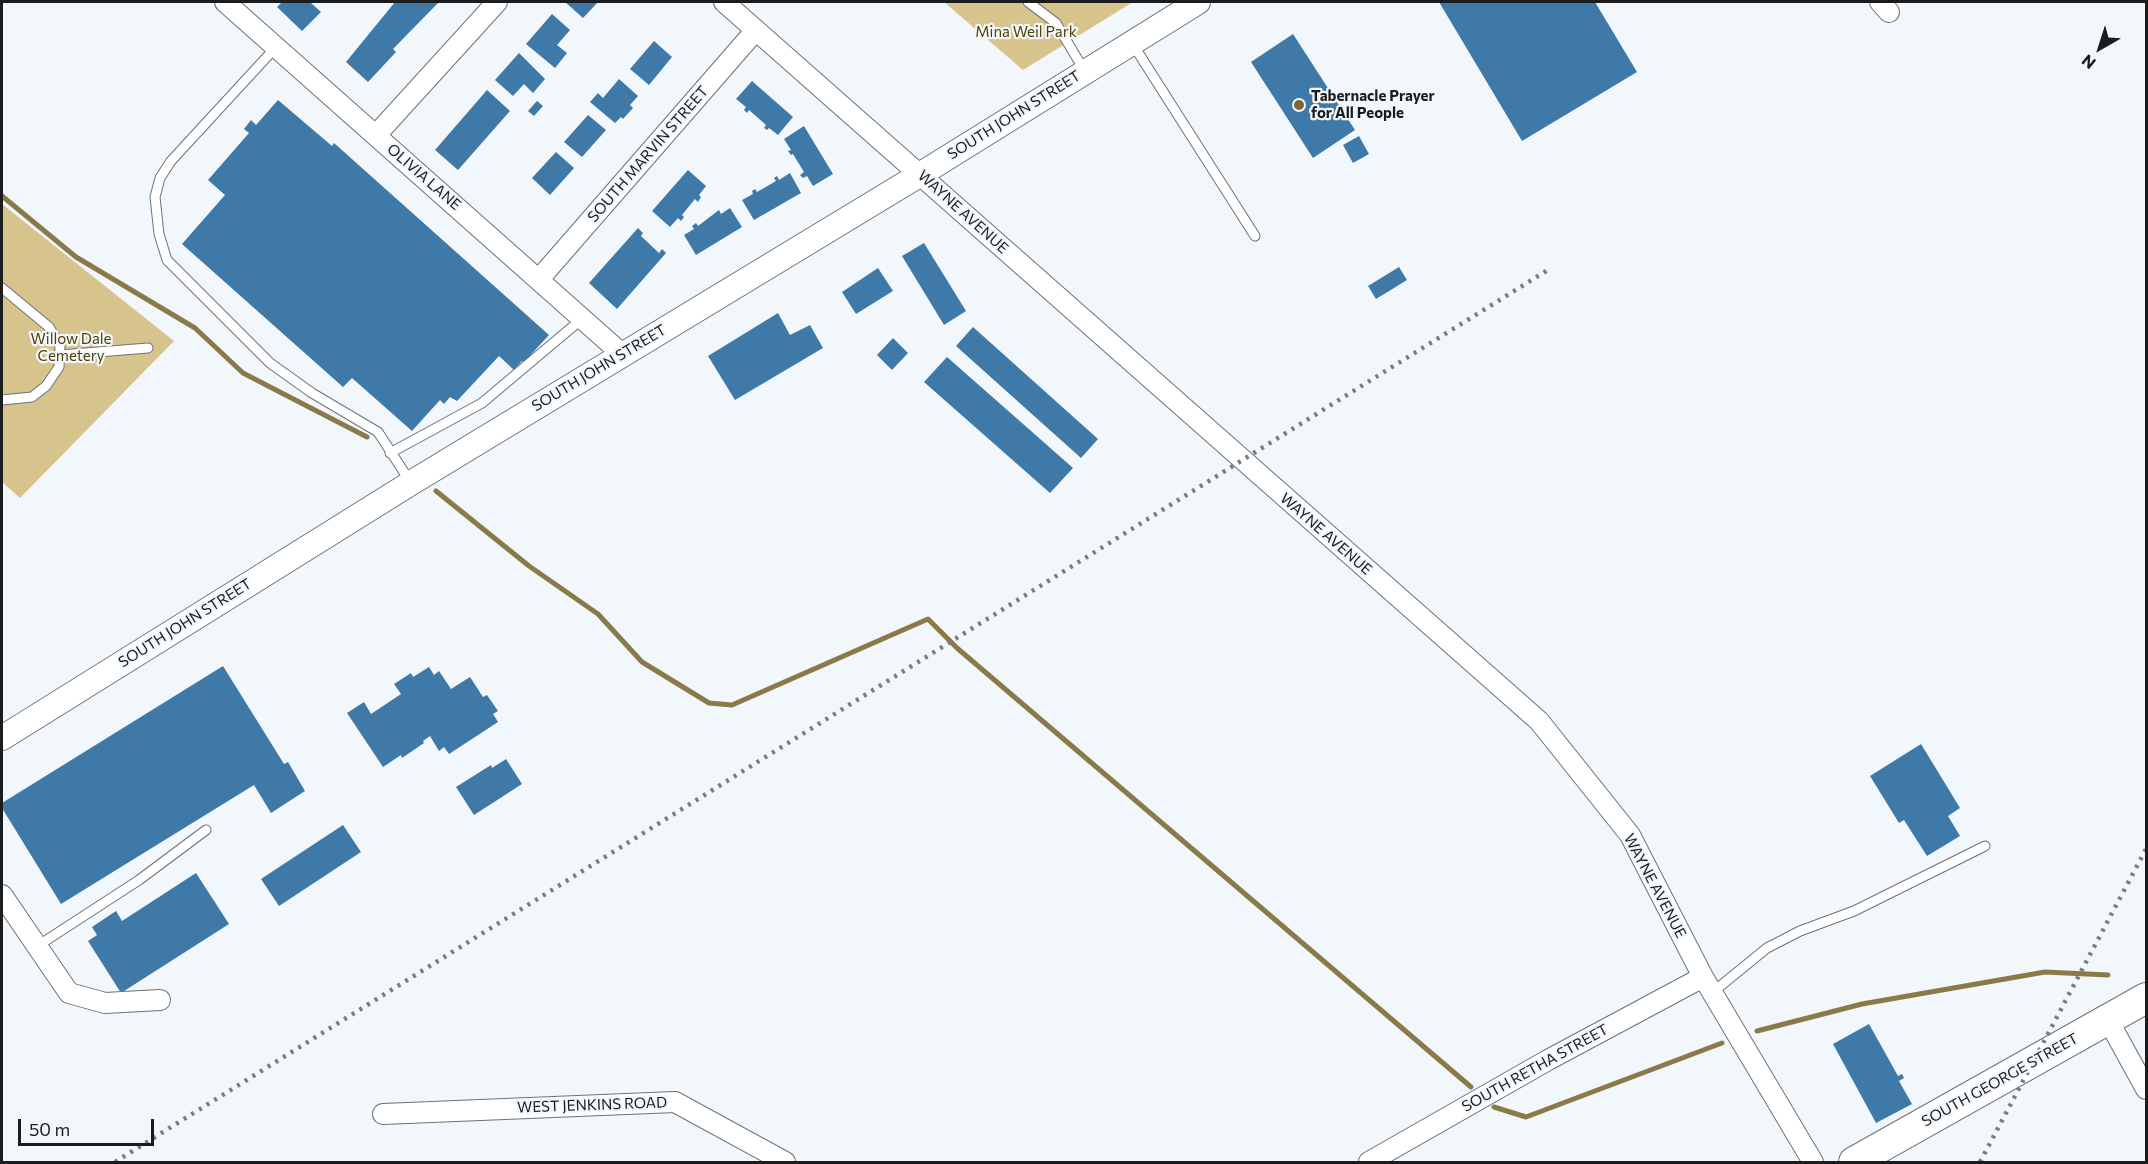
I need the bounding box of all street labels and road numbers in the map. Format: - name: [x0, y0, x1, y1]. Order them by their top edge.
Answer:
- street label: SOUTH JOHN STREET: [944, 67, 1084, 163]
- street label: SOUTH MARVIN STREET: [584, 82, 712, 226]
- street label: OLIVIA LANE: [383, 140, 465, 214]
- street label: WAYNE AVENUE: [914, 167, 1012, 257]
- street label: SOUTH JOHN STREET: [529, 321, 669, 415]
- street label: WAYNE AVENUE: [1276, 489, 1376, 579]
- street label: SOUTH JOHN STREET: [115, 575, 255, 671]
- street label: WAYNE AVENUE: [1620, 831, 1690, 941]
- street label: SOUTH RETHA STREET: [1459, 1020, 1611, 1116]
- street label: SOUTH GEORGE STREET: [1919, 1029, 2081, 1131]
- street label: WEST JENKINS ROAD: [517, 1093, 667, 1117]

